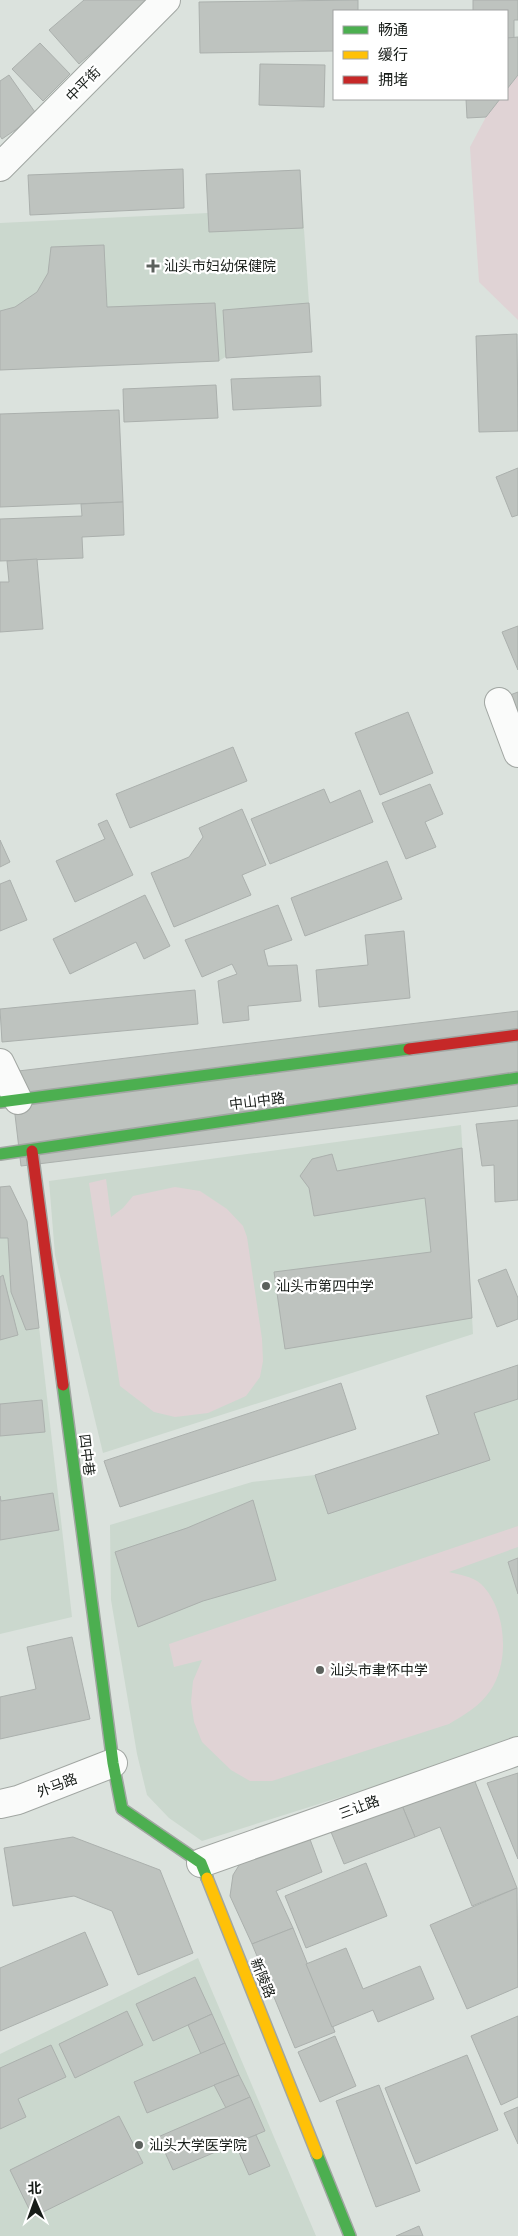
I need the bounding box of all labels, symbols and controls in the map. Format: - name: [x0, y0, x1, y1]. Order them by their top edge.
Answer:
- legend: [333, 10, 508, 100]
- text: 畅通: [378, 20, 408, 40]
- text: 缓行: [378, 45, 408, 65]
- street label: 中平街: [62, 63, 104, 105]
- text: 拥堵: [378, 70, 408, 90]
- place label: 汕头市妇幼保健院: [164, 257, 276, 275]
- marker: 汕头市妇幼保健院: [146, 259, 160, 273]
- street label: 中山中路: [228, 1089, 286, 1113]
- place label: 汕头市第四中学: [276, 1277, 374, 1295]
- marker: 汕头市第四中学: [260, 1280, 272, 1292]
- street label: 四中巷: [76, 1433, 98, 1477]
- place label: 汕头市聿怀中学: [330, 1661, 428, 1679]
- marker: 汕头市聿怀中学: [314, 1664, 326, 1676]
- street label: 外马路: [34, 1769, 80, 1801]
- street label: 三让路: [336, 1791, 382, 1823]
- street label: 新陵路: [247, 1955, 279, 2001]
- place label: 汕头大学医学院: [149, 2136, 247, 2154]
- marker: 汕头大学医学院: [133, 2139, 145, 2151]
- north arrow: [10, 2176, 60, 2226]
- text: 北: [27, 2179, 42, 2197]

